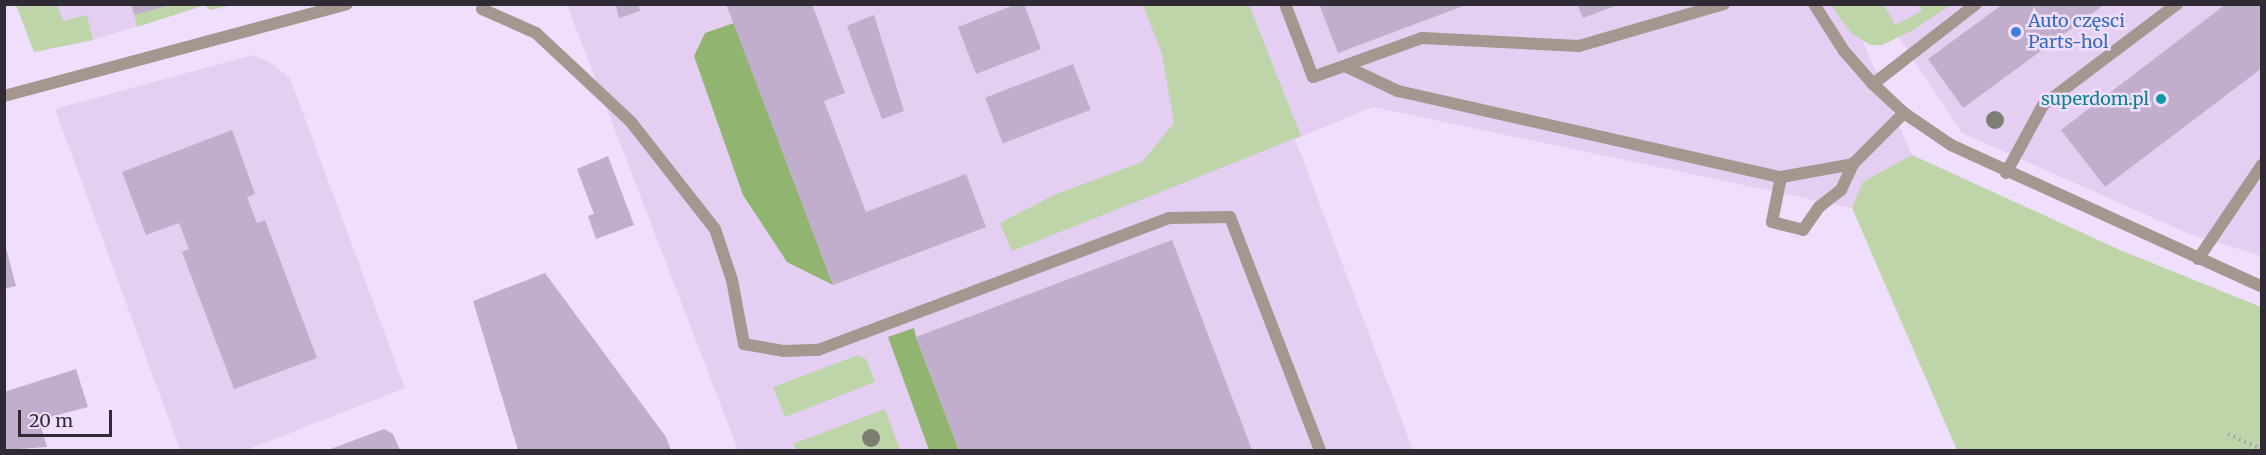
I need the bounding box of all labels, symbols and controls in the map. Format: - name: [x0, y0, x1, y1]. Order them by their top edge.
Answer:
- place label: Auto częsci Parts-hol: [2028, 11, 2125, 54]
- marker: Auto częsci Parts-hol: [2009, 25, 2023, 39]
- place label: superdom.pl: [2041, 88, 2149, 110]
- marker: superdom.pl: [2154, 92, 2168, 106]
- scale bar: [21, 398, 116, 436]
- text: 20 m: [29, 409, 73, 432]

